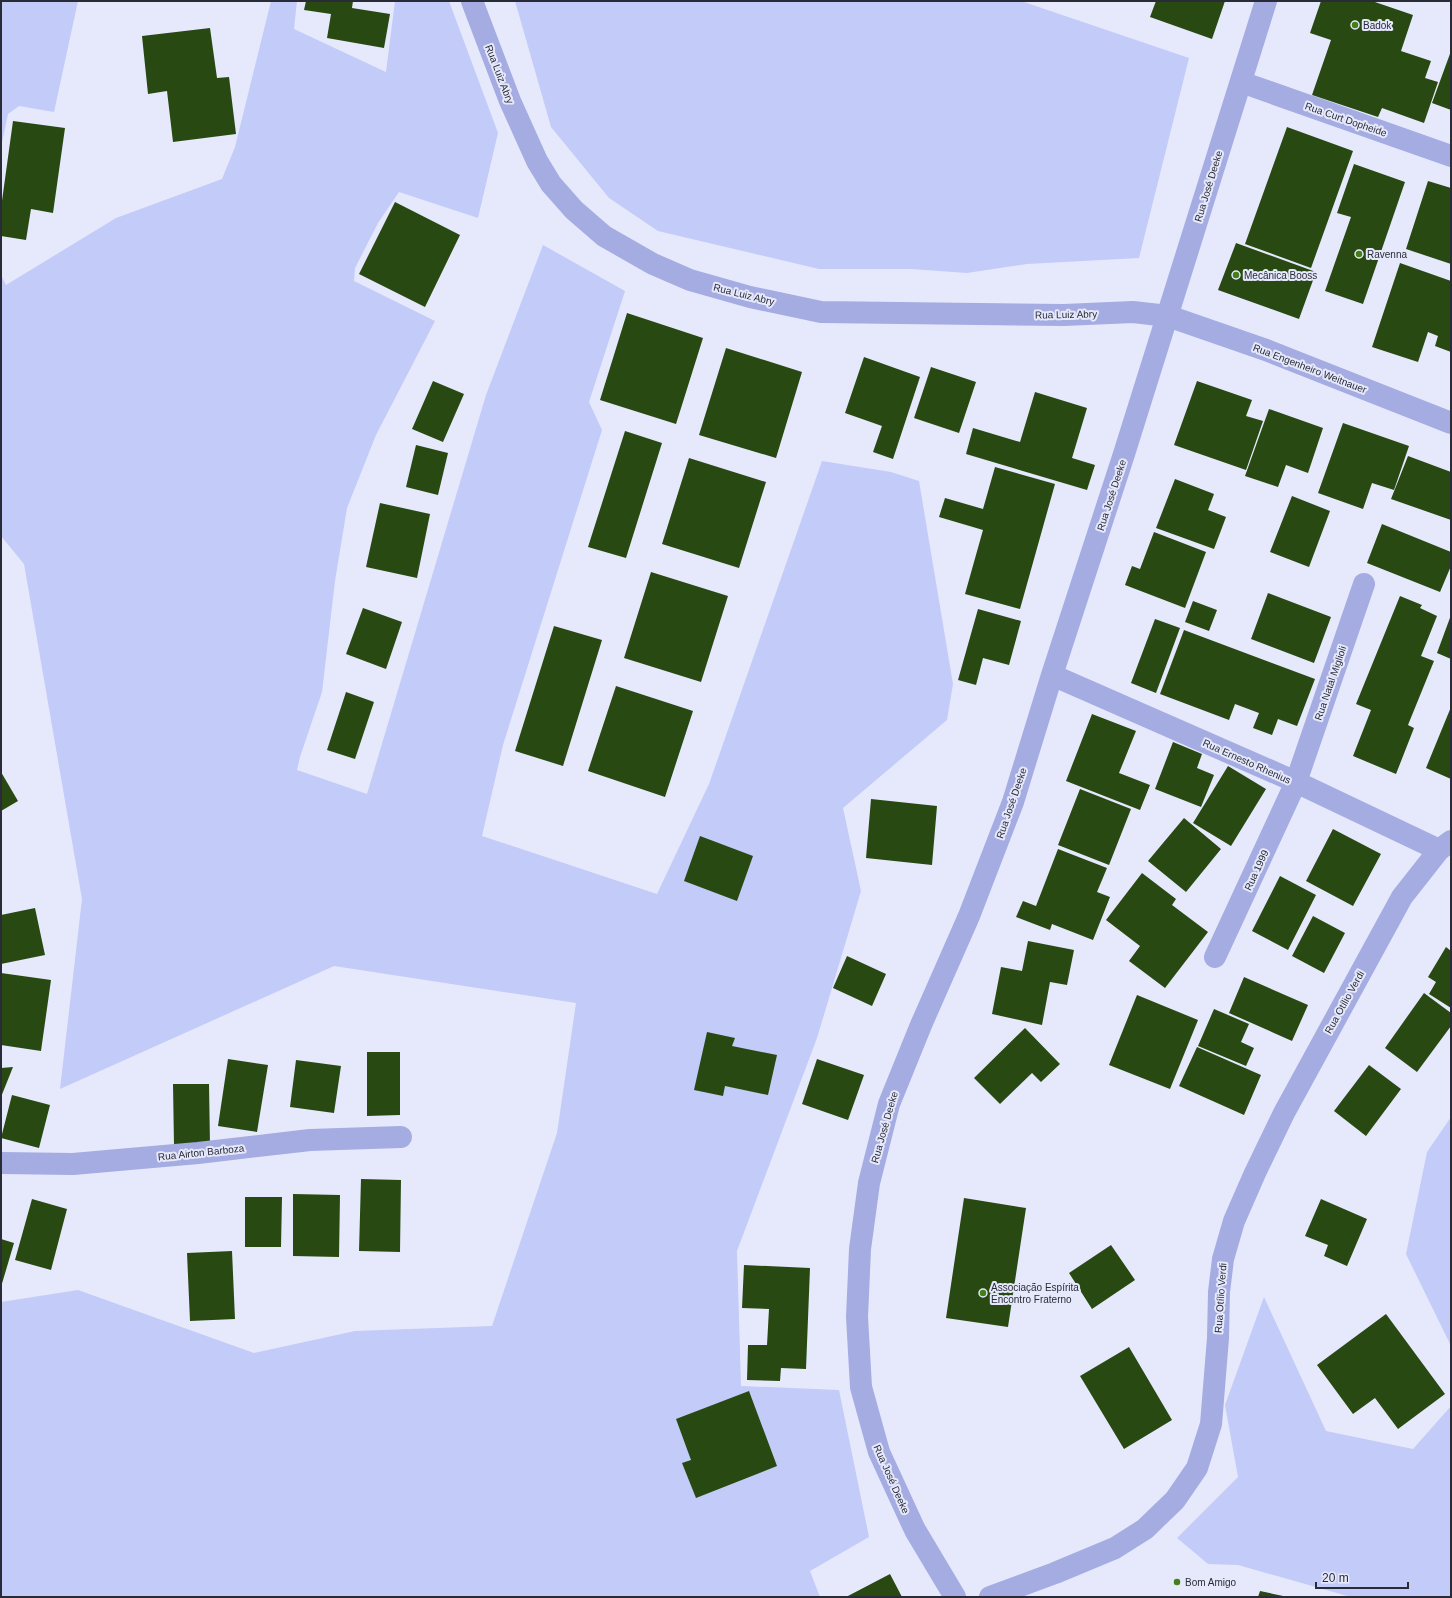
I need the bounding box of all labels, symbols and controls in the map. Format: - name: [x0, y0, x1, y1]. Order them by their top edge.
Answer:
- marker: Badok: [1350, 20, 1360, 30]
- place label: Badok: [1363, 20, 1392, 31]
- street label: Rua Luiz Abry: [483, 43, 516, 105]
- street label: Rua Curt Dopheide: [1304, 100, 1389, 139]
- street label: Rua José Deeke: [1192, 149, 1225, 223]
- marker: Ravenna: [1354, 249, 1364, 259]
- place label: Ravenna: [1367, 249, 1407, 260]
- marker: Mecânica Booss: [1231, 270, 1241, 280]
- place label: Mecânica Booss: [1244, 270, 1317, 281]
- street label: Rua Luiz Abry: [712, 282, 775, 307]
- street label: Rua Luiz Abry: [1035, 308, 1097, 321]
- street label: Rua Engenheiro Weitnauer: [1252, 342, 1369, 395]
- street label: Rua José Deeke: [1095, 458, 1128, 532]
- street label: Rua Natal Miglioli: [1313, 645, 1348, 722]
- street label: Rua Ernesto Rhenius: [1201, 737, 1292, 786]
- street label: Rua José Deeke: [994, 766, 1029, 840]
- street label: Rua 1999: [1242, 848, 1271, 892]
- street label: Rua Otílio Verdi: [1323, 969, 1366, 1036]
- street label: Rua José Deeke: [869, 1090, 900, 1164]
- street label: Rua Airton Barboza: [157, 1142, 245, 1162]
- street label: Rua Otílio Verdi: [1213, 1263, 1228, 1333]
- place label: Associação Espírita Encontro Fraterno: [991, 1282, 1079, 1305]
- marker: Associação Espírita Encontro Fraterno: [978, 1288, 988, 1298]
- street label: Rua José Deeke: [871, 1443, 912, 1516]
- scale bar: [1316, 1564, 1408, 1590]
- text: 20 m: [1322, 1571, 1349, 1585]
- marker: Bom Amigo: [1172, 1577, 1182, 1587]
- place label: Bom Amigo: [1185, 1577, 1237, 1588]

